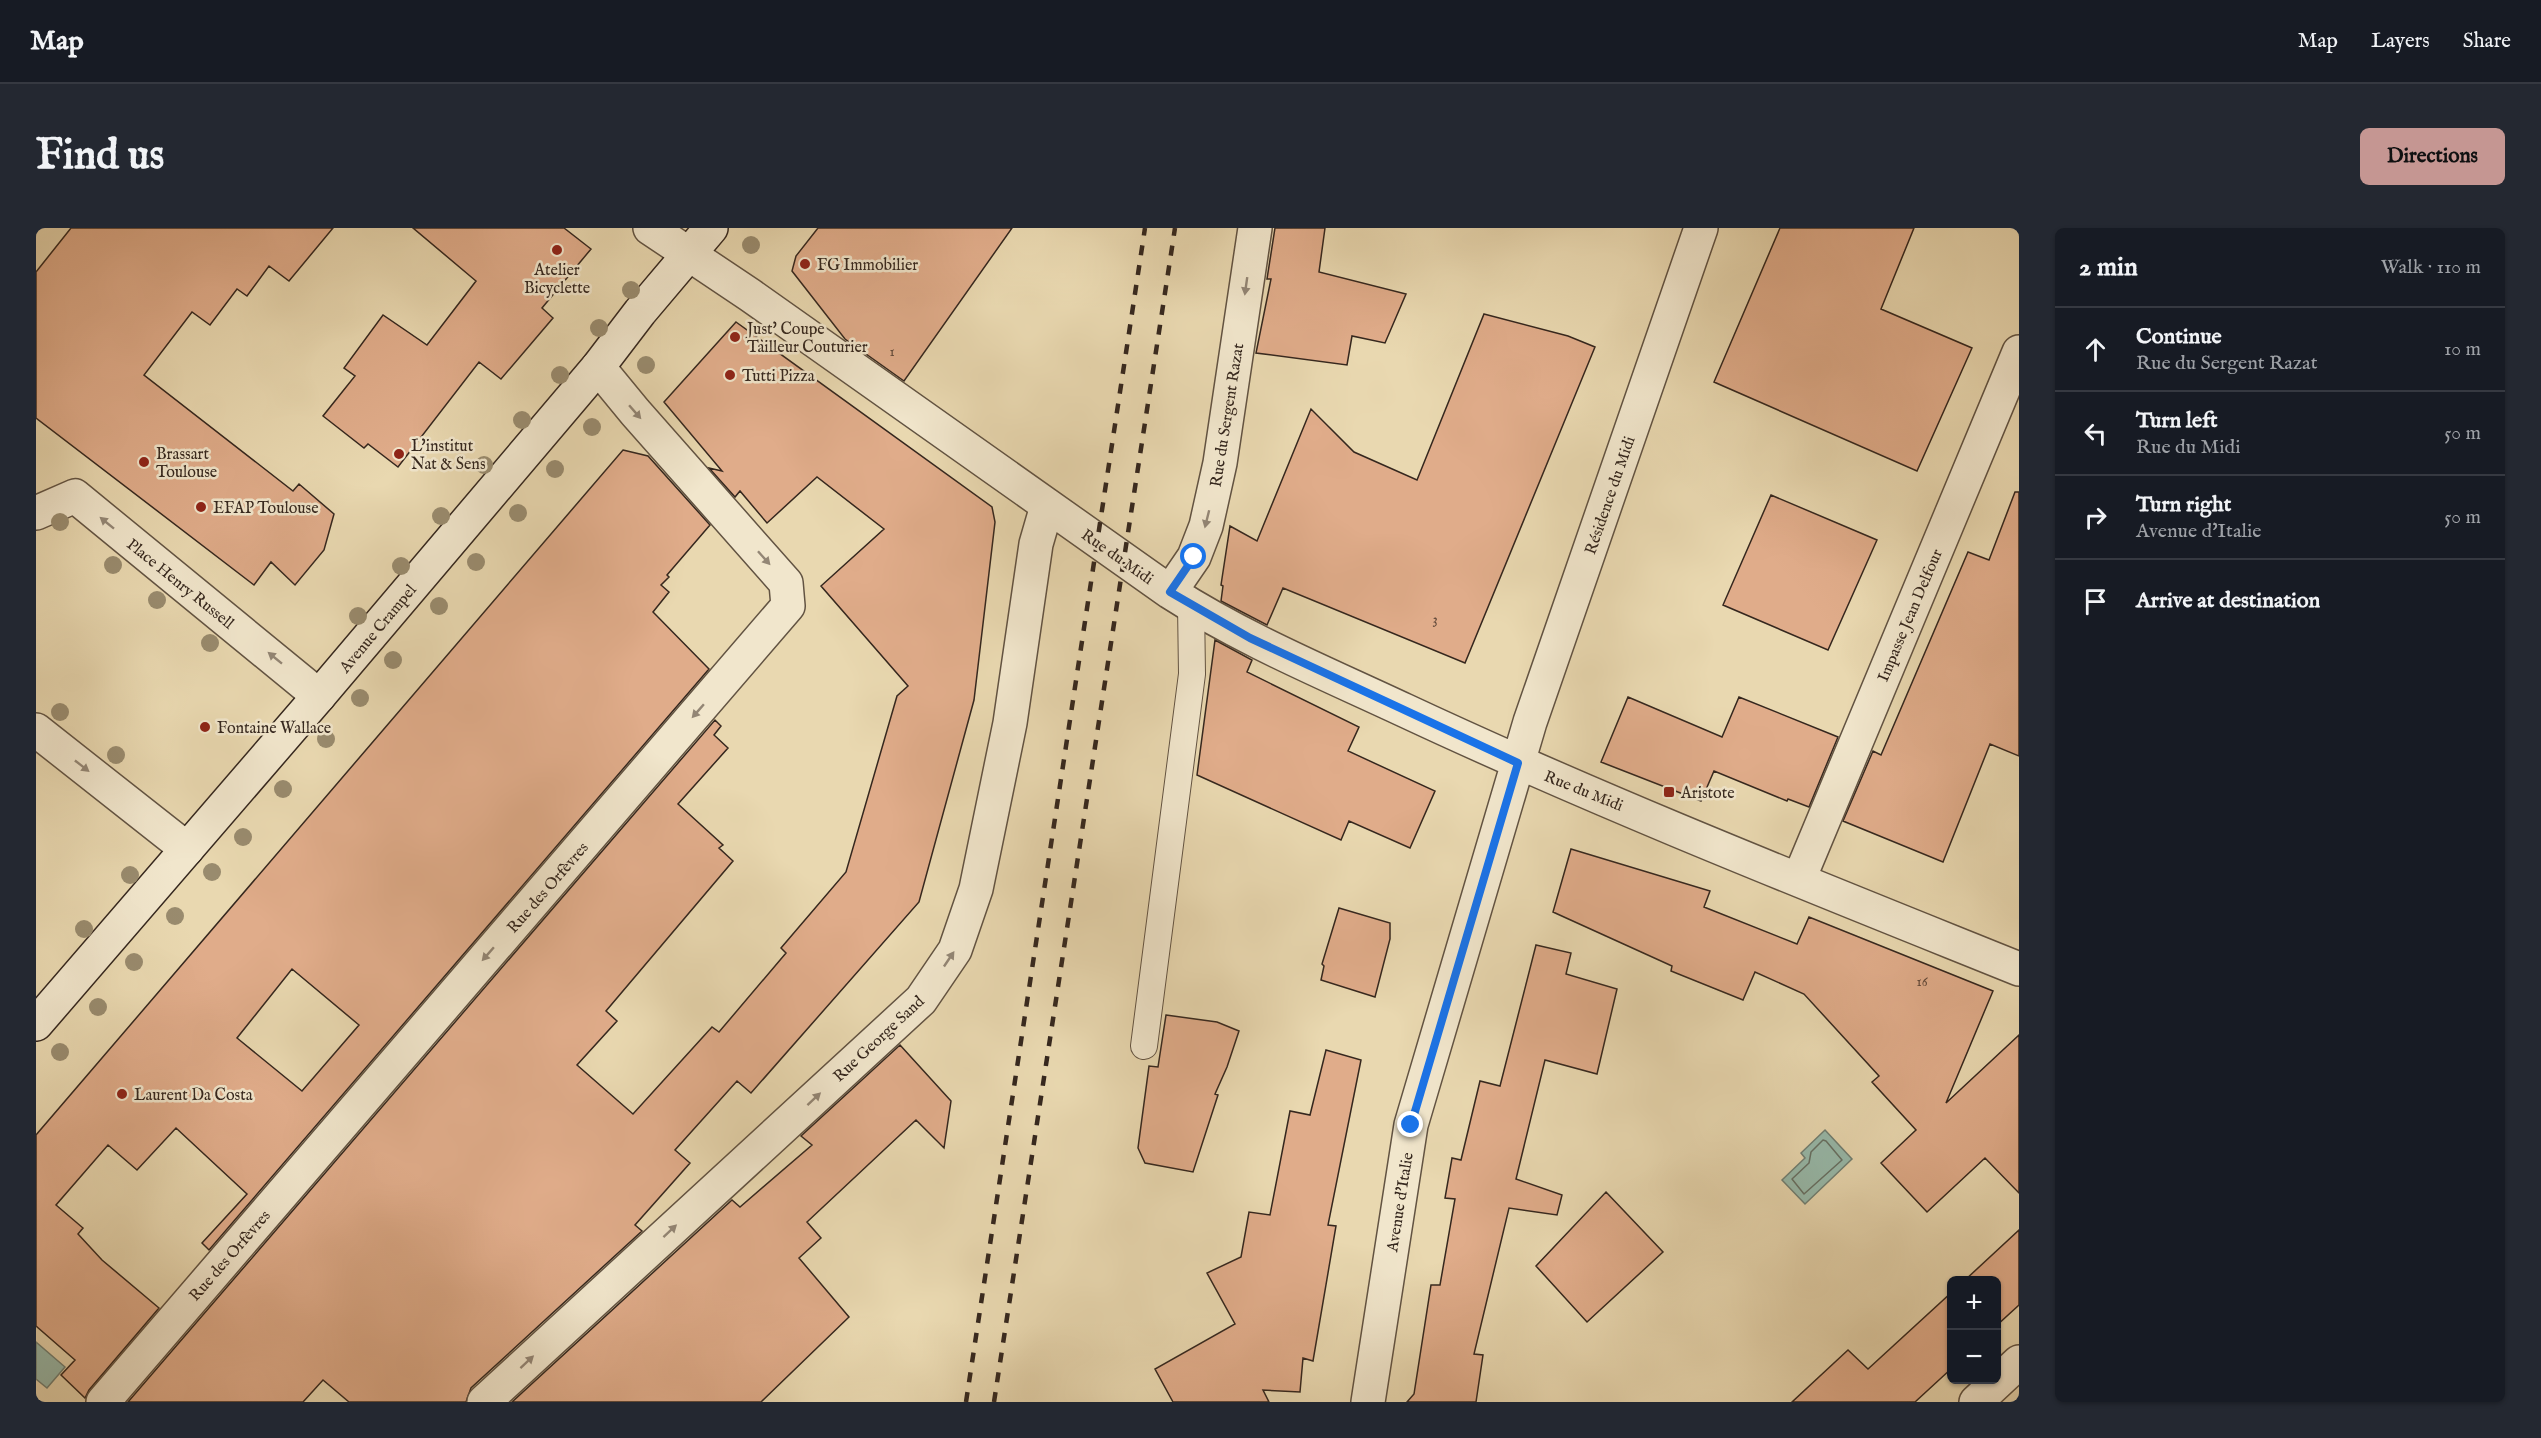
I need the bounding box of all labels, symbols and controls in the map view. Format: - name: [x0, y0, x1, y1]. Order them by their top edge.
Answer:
- text: Map: [30, 24, 84, 59]
- text: Map: [2298, 28, 2338, 55]
- text: Layers: [2371, 28, 2430, 55]
- text: Share: [2463, 28, 2511, 55]
- button: Directions: [2360, 128, 2505, 185]
- text: Find us: [36, 130, 164, 183]
- marker: Atelier Bicyclette: [550, 243, 564, 257]
- text: 2 min: [2079, 251, 2138, 284]
- text: Walk · 110 m: [2381, 255, 2481, 280]
- place label: FG Immobilier: [817, 256, 918, 276]
- marker: FG Immobilier: [798, 257, 812, 271]
- place label: Atelier Bicyclette: [524, 261, 590, 299]
- one-way arrow: [1242, 276, 1251, 295]
- place label: Just' Coupe Tailleur Couturier: [745, 320, 868, 358]
- text: Continue: [2136, 323, 2222, 351]
- marker: Just' Coupe Tailleur Couturier: [728, 330, 742, 344]
- icon: ahead: [2079, 333, 2112, 366]
- text: 10 m: [2444, 337, 2481, 362]
- street label: Rue du Sergent Razat: [1207, 342, 1249, 489]
- house number: 1: [889, 343, 895, 361]
- text: Rue du Sergent Razat: [2136, 351, 2318, 376]
- place label: Tutti Pizza: [742, 367, 815, 387]
- marker: Tutti Pizza: [723, 368, 737, 382]
- one-way arrow: [628, 404, 641, 419]
- text: Turn left: [2136, 407, 2218, 435]
- icon: left: [2079, 417, 2112, 450]
- text: 50 m: [2444, 421, 2481, 446]
- street label: Résidence du Midi: [1581, 434, 1640, 557]
- text: Rue du Midi: [2136, 435, 2241, 460]
- place label: L'institut Nat & Sens: [411, 437, 486, 475]
- place label: Brassart Toulouse: [156, 445, 217, 483]
- marker: L'institut Nat & Sens: [392, 447, 406, 461]
- marker: Brassart Toulouse: [137, 455, 151, 469]
- text: Turn right: [2136, 491, 2231, 519]
- place label: EFAP Toulouse: [213, 499, 319, 519]
- marker: EFAP Toulouse: [194, 500, 208, 514]
- icon: right: [2079, 501, 2112, 534]
- text: 50 m: [2444, 505, 2481, 530]
- one-way arrow: [1202, 510, 1212, 529]
- one-way arrow: [99, 516, 115, 529]
- text: Avenue d'Italie: [2136, 519, 2261, 544]
- street label: Rue du Midi: [1077, 525, 1157, 590]
- street label: Place Henry Russell: [122, 535, 238, 634]
- route start: [1180, 543, 1206, 569]
- street label: Impasse Jean Delfour: [1874, 546, 1948, 685]
- one-way arrow: [757, 550, 770, 565]
- street label: Avenue Crampel: [335, 581, 422, 678]
- icon: arrive: [2079, 585, 2112, 618]
- text: Arrive at destination: [2136, 587, 2320, 615]
- house number: 3: [1432, 611, 1438, 629]
- one-way arrow: [267, 652, 283, 665]
- one-way arrow: [692, 703, 705, 718]
- place label: Fontaine Wallace: [217, 719, 331, 739]
- marker: Fontaine Wallace: [198, 720, 212, 734]
- one-way arrow: [74, 760, 90, 773]
- street label: Rue du Midi: [1541, 767, 1626, 817]
- place label: Aristote: [1680, 784, 1735, 804]
- marker: Aristote: [1662, 785, 1676, 799]
- street label: Rue des Orfèvres: [503, 838, 594, 938]
- one-way arrow: [482, 946, 495, 962]
- one-way arrow: [943, 952, 955, 968]
- house number: 16: [1916, 973, 1929, 991]
- street label: Rue George Sand: [830, 992, 929, 1087]
- place label: Laurent Da Costa: [134, 1086, 253, 1106]
- marker: Laurent Da Costa: [115, 1087, 129, 1101]
- one-way arrow: [806, 1093, 821, 1106]
- route end: [1397, 1111, 1423, 1137]
- street label: Avenue d'Italie: [1383, 1151, 1419, 1254]
- street label: Rue des Orfèvres: [185, 1206, 276, 1306]
- one-way arrow: [663, 1224, 678, 1238]
- map controls: [1947, 1276, 2001, 1384]
- button: +: [1947, 1276, 2001, 1330]
- button: −: [1947, 1330, 2001, 1384]
- one-way arrow: [519, 1356, 533, 1370]

